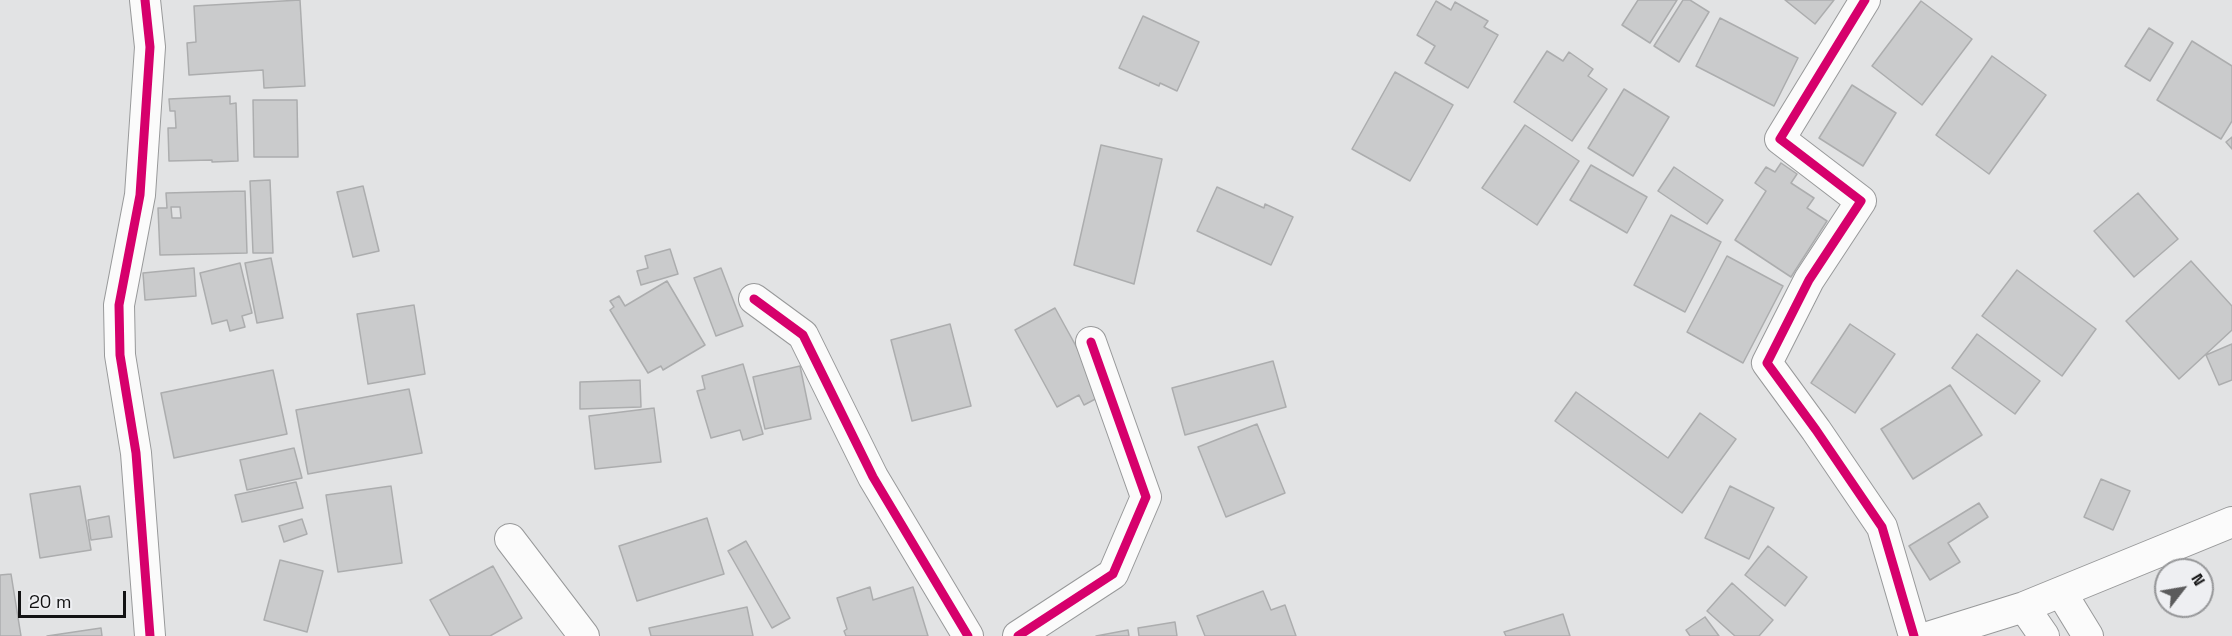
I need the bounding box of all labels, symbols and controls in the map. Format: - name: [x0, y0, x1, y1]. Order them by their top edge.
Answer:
- north arrow: [2154, 558, 2214, 618]
- text: N: [2186, 569, 2210, 590]
- scale bar: [21, 579, 129, 617]
- text: 20 m: [29, 590, 72, 613]

